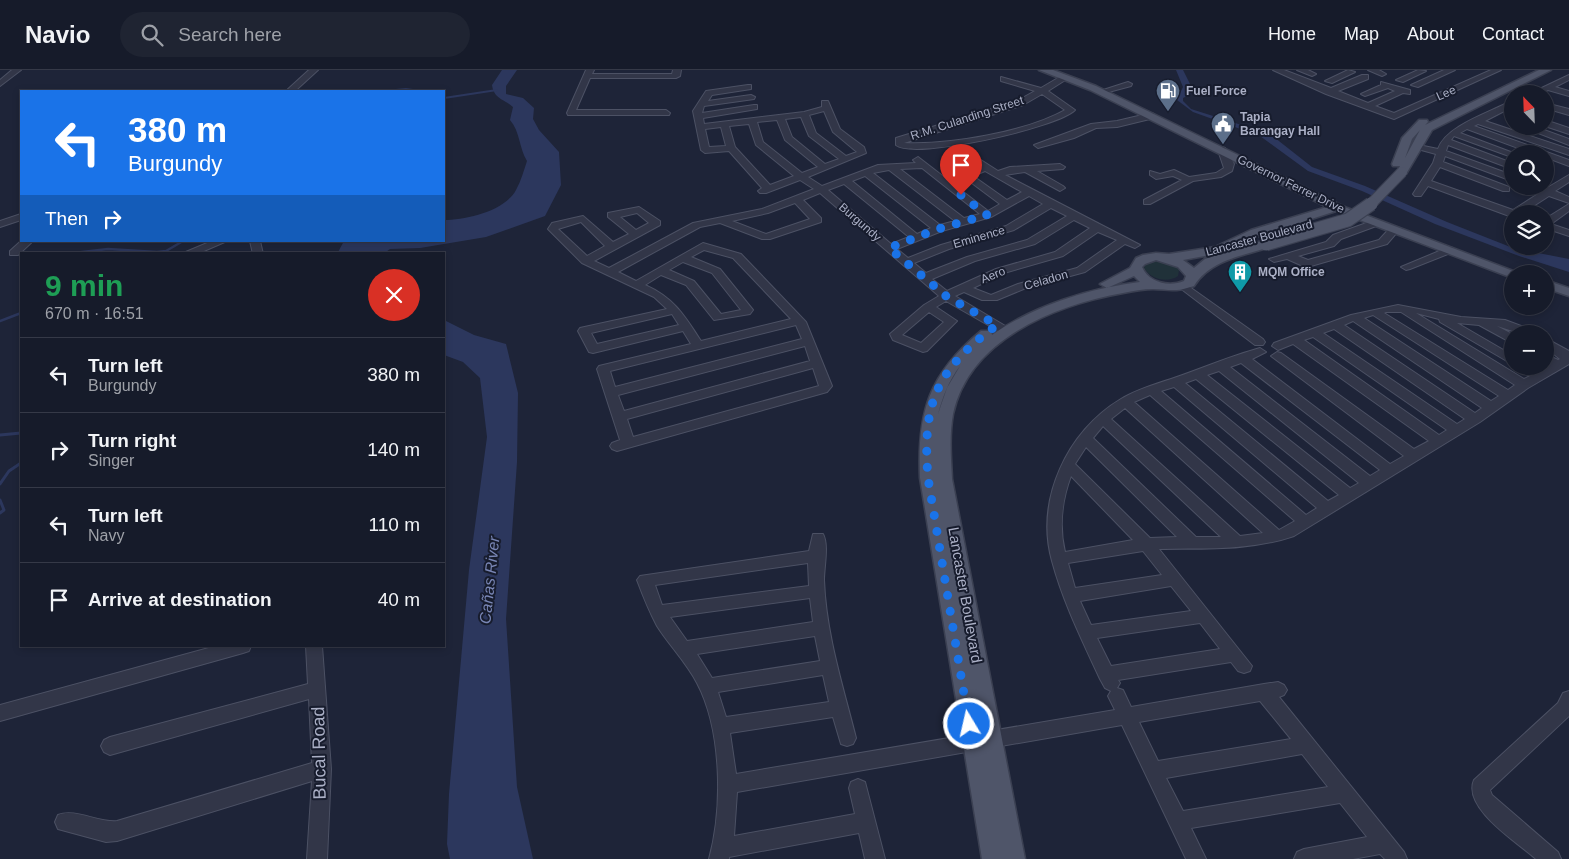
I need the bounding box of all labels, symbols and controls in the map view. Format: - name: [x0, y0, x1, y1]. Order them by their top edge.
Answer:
- search box: [120, 12, 470, 57]
- text: Navio: [25, 21, 90, 48]
- icon: search: [138, 21, 166, 49]
- text: Search here: [178, 24, 282, 45]
- text: Home: [1268, 24, 1316, 44]
- text: Map: [1344, 24, 1379, 44]
- text: About: [1407, 24, 1454, 44]
- text: Contact: [1482, 24, 1544, 44]
- fuel station icon: Fuel Force: [1155, 78, 1181, 112]
- street label: Lee: [1434, 82, 1458, 103]
- place label: Fuel Force: [1186, 84, 1247, 98]
- north arrow: [1504, 85, 1554, 135]
- map controls: [1504, 85, 1554, 375]
- street label: R.M. Culanding Street: [909, 93, 1026, 143]
- icon: left: [45, 110, 110, 175]
- text: 380 m: [128, 110, 227, 149]
- place label: Tapia Barangay Hall: [1240, 110, 1320, 138]
- public building icon: Tapia Barangay Hall: [1210, 111, 1236, 145]
- pin: [940, 144, 982, 195]
- button: search: [1504, 145, 1554, 195]
- text: Burgundy: [128, 151, 222, 176]
- icon: arrive: [947, 151, 975, 179]
- street label: Governor Ferrer Drive: [1235, 152, 1347, 216]
- street label: Burgundy: [836, 200, 884, 244]
- icon: right: [98, 205, 126, 233]
- button: layers: [1504, 205, 1554, 255]
- text: Then: [45, 208, 88, 229]
- street label: Lancaster Boulevard: [1204, 217, 1314, 259]
- street label: Eminence: [951, 223, 1007, 251]
- building icon: MQM Office: [1227, 259, 1253, 293]
- street label: Aero: [979, 264, 1008, 286]
- place label: MQM Office: [1258, 265, 1325, 279]
- button: +: [1504, 265, 1554, 315]
- street label: Celadon: [1023, 267, 1069, 293]
- text: 9 min: [45, 269, 123, 302]
- button: close: [368, 269, 420, 321]
- text: 670 m · 16:51: [45, 305, 144, 322]
- button: −: [1504, 325, 1554, 375]
- text: Turn left: [88, 355, 163, 376]
- icon: left: [45, 361, 73, 389]
- text: 380 m: [367, 364, 420, 385]
- text: Burgundy: [88, 377, 157, 394]
- text: Turn right: [88, 430, 176, 451]
- icon: right: [45, 436, 73, 464]
- text: 140 m: [367, 439, 420, 460]
- text: Singer: [88, 452, 134, 469]
- text: Turn left: [88, 505, 163, 526]
- icon: left: [45, 511, 73, 539]
- text: 110 m: [369, 514, 420, 535]
- street label: Lancaster Boulevard: [945, 526, 986, 664]
- text: Navy: [88, 527, 124, 544]
- water label: Cañas River: [476, 535, 503, 625]
- icon: arrive: [45, 586, 73, 614]
- text: Arrive at destination: [88, 589, 272, 610]
- text: 40 m: [378, 589, 420, 610]
- position arrow: [942, 697, 994, 749]
- street label: Bucal Road: [308, 706, 330, 800]

